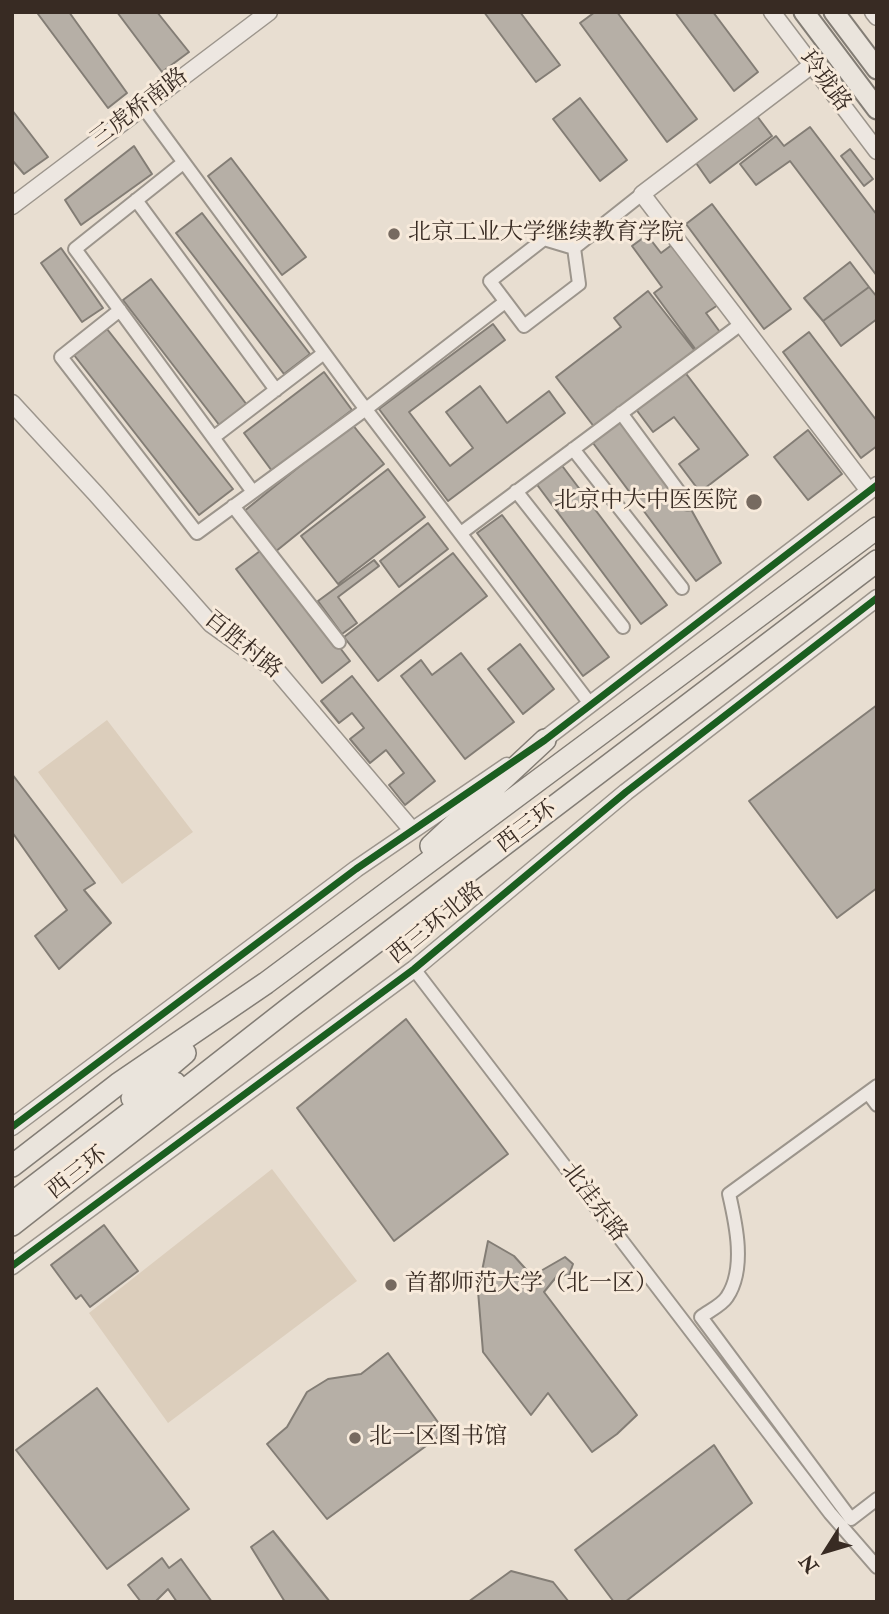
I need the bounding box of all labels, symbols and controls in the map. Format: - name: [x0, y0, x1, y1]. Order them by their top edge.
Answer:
- street label: 玲珑路: [792, 46, 856, 118]
- street label: 三虎桥南路: [86, 63, 194, 155]
- place label: 北京工业大学继续教育学院: [408, 220, 684, 248]
- marker: 北京工业大学继续教育学院: [386, 226, 402, 242]
- place label: 北京中大中医医院: [554, 488, 738, 516]
- marker: 北京中大中医医院: [744, 492, 764, 512]
- street label: 百胜村路: [198, 606, 286, 686]
- street label: 西三环: [491, 796, 563, 860]
- street label: 西三环北路: [384, 877, 490, 971]
- street label: 西三环: [42, 1142, 114, 1206]
- street label: 北洼东路: [554, 1158, 632, 1248]
- place label: 首都师范大学（北一区）: [405, 1271, 658, 1299]
- marker: 首都师范大学（北一区）: [383, 1277, 399, 1293]
- place label: 北一区图书馆: [369, 1424, 507, 1452]
- marker: 北一区图书馆: [347, 1430, 363, 1446]
- north arrow: [791, 1516, 861, 1586]
- text: N: [795, 1550, 824, 1578]

